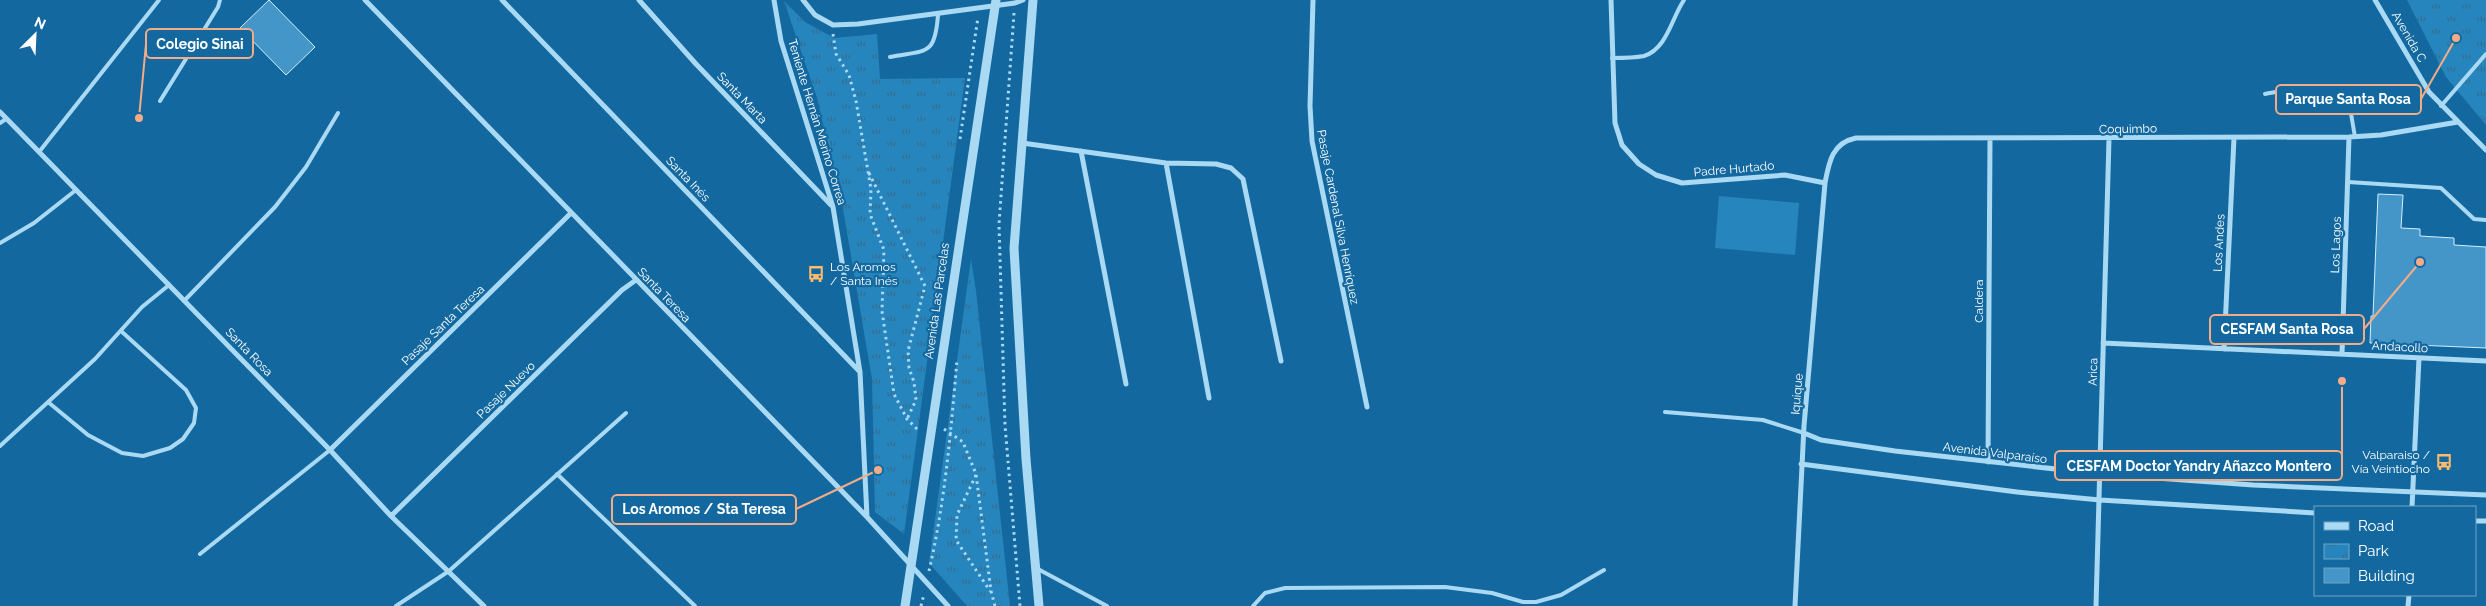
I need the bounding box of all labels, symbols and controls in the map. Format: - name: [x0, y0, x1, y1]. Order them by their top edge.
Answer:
- street label: Avenida C: [2389, 9, 2429, 65]
- north arrow: [10, 10, 60, 60]
- text: N: [32, 14, 48, 33]
- callout: Colegio Sinai: [146, 29, 253, 58]
- text: Colegio Sinai: [156, 36, 244, 52]
- street label: Teniente Hernán Merino Correa: [785, 37, 849, 207]
- street label: Santa Marta: [714, 69, 770, 127]
- callout: Parque Santa Rosa: [2276, 85, 2421, 114]
- text: Parque Santa Rosa: [2285, 91, 2411, 107]
- street label: Coquimbo: [2099, 121, 2157, 137]
- street label: Pasaje Cardenal Silva Henríquez: [1314, 128, 1362, 306]
- street label: Santa Inés: [663, 154, 713, 205]
- street label: Padre Hurtado: [1693, 159, 1775, 179]
- street label: Los Andes: [2210, 214, 2228, 272]
- street label: Los Lagos: [2328, 216, 2344, 274]
- street label: Avenida Las Parcelas: [922, 242, 952, 360]
- place label: Los Aromos / Santa Inés: [830, 260, 898, 288]
- bus stop icon: Los Aromos / Santa Inés: [806, 264, 826, 284]
- street label: Santa Teresa: [634, 265, 694, 325]
- street label: Caldera: [1972, 279, 1986, 323]
- street label: Pasaje Santa Teresa: [399, 282, 487, 368]
- callout: CESFAM Santa Rosa: [2210, 315, 2364, 344]
- text: CESFAM Santa Rosa: [2220, 321, 2354, 337]
- street label: Santa Rosa: [223, 325, 275, 379]
- street label: Andacollo: [2371, 339, 2429, 355]
- street label: Arica: [2086, 358, 2100, 386]
- street label: Pasaje Nuevo: [474, 359, 538, 421]
- street label: Iquique: [1788, 373, 1806, 415]
- street label: Avenida Valparaíso: [1942, 440, 2048, 466]
- place label: Valparaiso / Vía Veintiocho: [2352, 448, 2430, 476]
- callout: CESFAM Doctor Yandry Añazco Montero: [2055, 451, 2342, 480]
- bus stop icon: Valparaiso / Vía Veintiocho: [2434, 452, 2454, 472]
- text: CESFAM Doctor Yandry Añazco Montero: [2067, 458, 2332, 474]
- callout: Los Aromos / Sta Teresa: [612, 495, 796, 524]
- text: Los Aromos / Sta Teresa: [622, 501, 786, 517]
- legend: [2314, 506, 2476, 596]
- text: Road: [2358, 517, 2394, 535]
- text: Park: [2358, 542, 2389, 560]
- text: Building: [2358, 567, 2415, 585]

